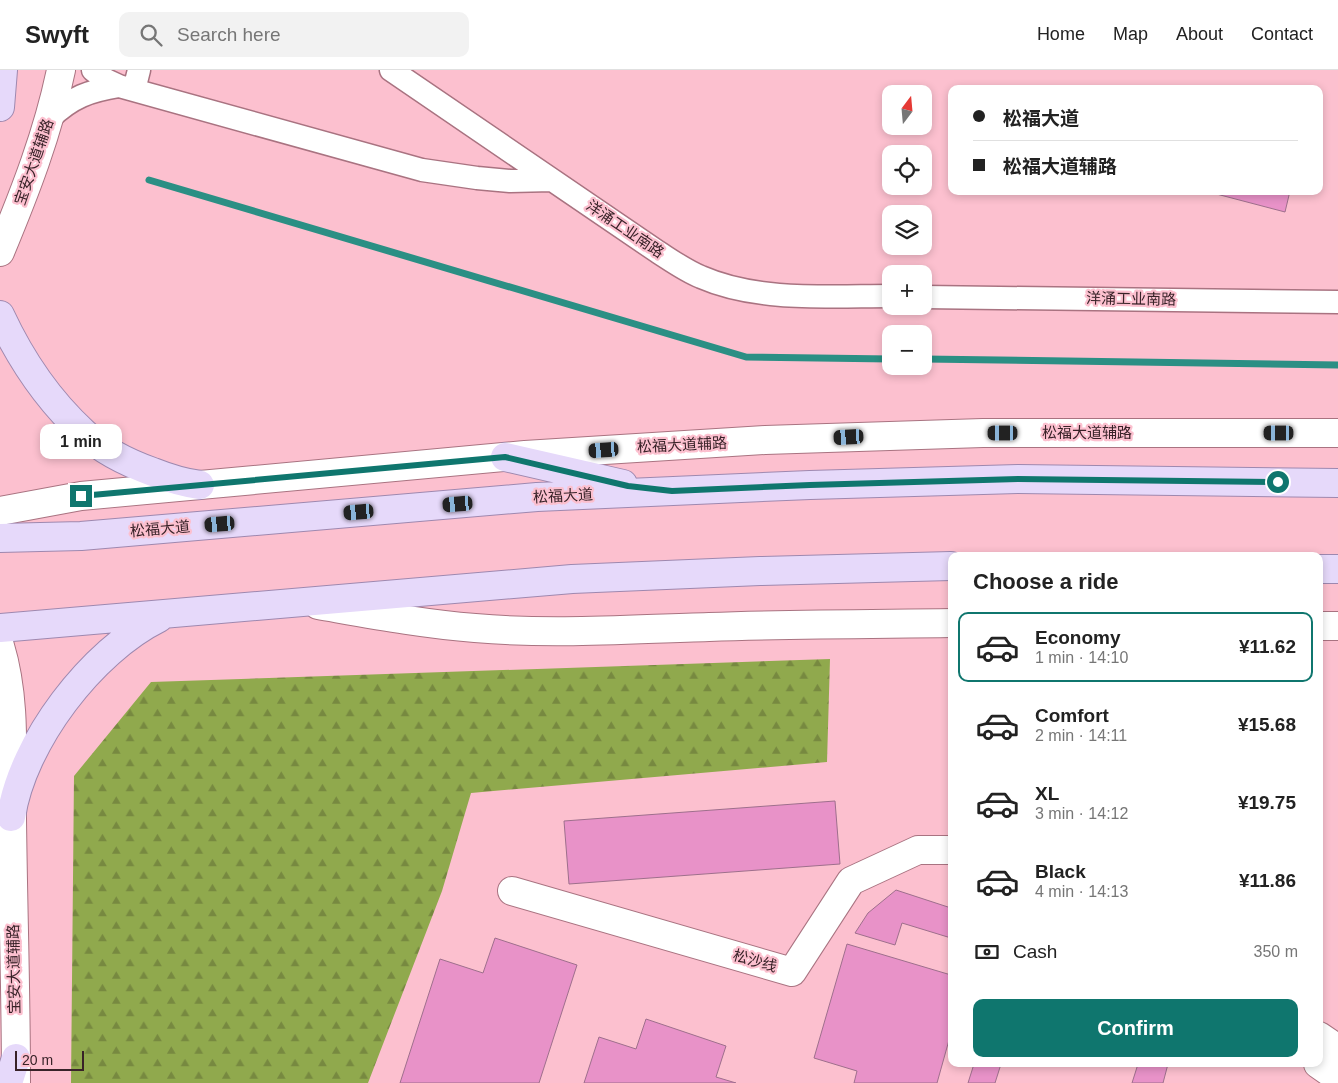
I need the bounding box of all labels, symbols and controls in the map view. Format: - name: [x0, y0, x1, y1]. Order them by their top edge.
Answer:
- search box: [119, 12, 469, 57]
- text: Swyft: [25, 21, 89, 48]
- icon: search: [137, 21, 165, 49]
- text: Search here: [177, 24, 281, 45]
- text: Home: [1037, 24, 1085, 44]
- text: Map: [1113, 24, 1148, 44]
- text: About: [1176, 24, 1223, 44]
- text: Contact: [1251, 24, 1313, 44]
- north arrow: [882, 85, 932, 135]
- map controls: [882, 85, 932, 375]
- text: 松福大道: [1003, 108, 1079, 129]
- street label: 宝安大道辅路: [11, 117, 56, 207]
- button: locate: [882, 145, 932, 195]
- text: 松福大道辅路: [1003, 156, 1117, 177]
- street label: 洋涌工业南路: [583, 196, 667, 261]
- button: layers: [882, 205, 932, 255]
- button: +: [882, 265, 932, 315]
- street label: 洋涌工业南路: [1086, 289, 1176, 308]
- button: −: [882, 325, 932, 375]
- callout: 1 min: [40, 424, 122, 458]
- street label: 松福大道辅路: [1042, 424, 1132, 441]
- car: [988, 426, 1018, 441]
- car: [1264, 426, 1294, 441]
- car: [833, 429, 864, 445]
- text: 1 min: [60, 433, 102, 450]
- street label: 松福大道辅路: [637, 434, 727, 455]
- car: [588, 441, 619, 459]
- route start: [1267, 471, 1289, 493]
- route end: [70, 485, 92, 507]
- street label: 松福大道: [533, 485, 593, 506]
- car: [442, 495, 473, 513]
- car: [343, 503, 374, 521]
- car: [204, 515, 235, 533]
- street label: 松福大道: [129, 517, 191, 540]
- text: Choose a ride: [973, 569, 1118, 594]
- icon: car: [975, 625, 1020, 670]
- text: Economy: [1035, 627, 1121, 648]
- text: ¥11.62: [1239, 636, 1296, 657]
- text: 1 min · 14:10: [1035, 649, 1128, 666]
- icon: car: [975, 703, 1020, 748]
- text: Comfort: [1035, 705, 1109, 726]
- text: ¥15.68: [1238, 714, 1296, 735]
- text: 2 min · 14:11: [1035, 727, 1127, 744]
- icon: car: [975, 781, 1020, 826]
- text: XL: [1035, 783, 1059, 804]
- text: ¥19.75: [1238, 792, 1296, 813]
- text: 3 min · 14:12: [1035, 805, 1128, 822]
- icon: car: [975, 859, 1020, 904]
- text: Black: [1035, 861, 1086, 882]
- text: ¥11.86: [1239, 870, 1296, 891]
- text: 4 min · 14:13: [1035, 883, 1128, 900]
- street label: 宝安大道辅路: [4, 924, 23, 1014]
- icon: cash: [973, 938, 1001, 966]
- text: Cash: [1013, 941, 1057, 962]
- text: 350 m: [1254, 943, 1298, 960]
- street label: 松沙线: [731, 946, 779, 975]
- button: Confirm: [973, 999, 1298, 1057]
- scale bar: [15, 1048, 84, 1071]
- text: 20 m: [22, 1052, 53, 1068]

